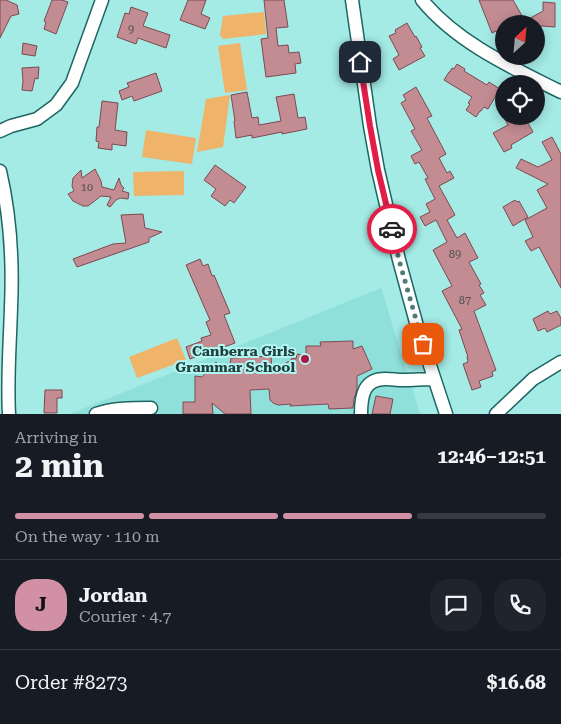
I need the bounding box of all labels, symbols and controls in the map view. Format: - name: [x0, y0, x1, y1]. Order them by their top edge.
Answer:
- north arrow: [495, 15, 545, 65]
- map controls: [495, 15, 545, 125]
- house number: 9: [128, 23, 134, 36]
- pin: [339, 41, 381, 83]
- icon: home: [346, 48, 374, 76]
- button: locate: [495, 75, 545, 125]
- house number: 10: [81, 181, 93, 194]
- courier: [367, 204, 417, 254]
- icon: car: [378, 215, 406, 243]
- house number: 89: [449, 248, 461, 261]
- house number: 87: [459, 294, 471, 307]
- pin: [402, 323, 444, 365]
- icon: bag: [409, 330, 437, 358]
- place label: Canberra Girls Grammar School: [175, 343, 295, 375]
- marker: Canberra Girls Grammar School: [299, 353, 311, 365]
- text: Arriving in: [15, 428, 98, 447]
- text: 12:46–12:51: [437, 445, 546, 468]
- text: 2 min: [15, 447, 104, 485]
- text: On the way · 110 m: [15, 527, 160, 546]
- button: chat: [430, 579, 482, 631]
- button: phone: [494, 579, 546, 631]
- text: Jordan: [79, 584, 148, 607]
- text: J: [35, 593, 47, 616]
- text: Courier · 4.7: [79, 607, 172, 626]
- text: Order #8273: [15, 671, 127, 694]
- text: $16.68: [487, 671, 546, 694]

